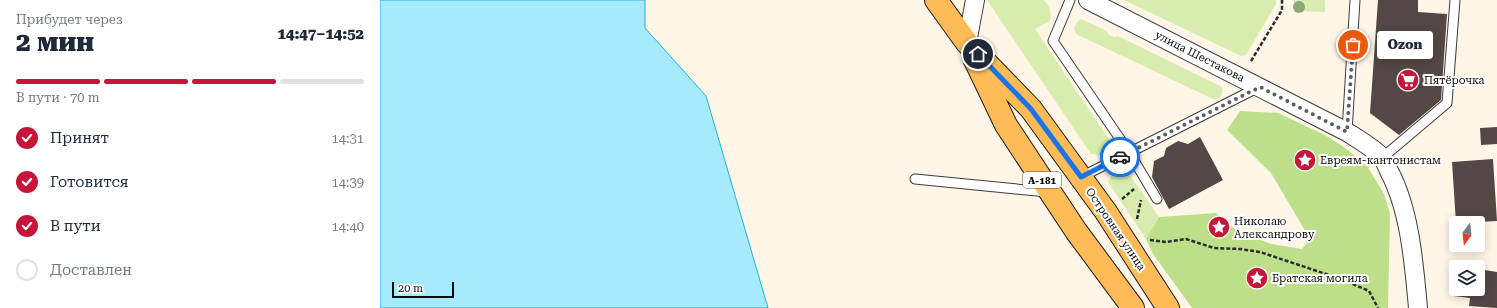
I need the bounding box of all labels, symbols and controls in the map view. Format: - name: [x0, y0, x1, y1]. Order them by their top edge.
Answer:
- text: Прибудет через: [16, 12, 123, 27]
- text: 14:47–14:52: [278, 25, 364, 43]
- text: 2 мин: [16, 27, 94, 57]
- street label: улица Шестакова: [1153, 28, 1247, 85]
- pin: [1336, 28, 1370, 62]
- callout: Ozon: [1377, 31, 1433, 59]
- icon: bag: [1342, 34, 1364, 56]
- pin: [961, 37, 995, 71]
- text: Ozon: [1388, 37, 1422, 52]
- icon: home: [967, 43, 989, 65]
- supermarket icon: Пятёрочка: [1395, 67, 1421, 93]
- place label: Пятёрочка: [1424, 74, 1485, 87]
- text: В пути · 70 m: [16, 90, 100, 105]
- icon: check: [16, 127, 38, 149]
- text: Принят: [50, 129, 109, 147]
- text: 14:31: [332, 131, 364, 146]
- courier: [1100, 137, 1140, 177]
- icon: car: [1109, 146, 1131, 168]
- place icon: Евреям-кантонистам: [1292, 147, 1318, 173]
- place label: Евреям-кантонистам: [1320, 154, 1441, 167]
- icon: check: [16, 171, 38, 193]
- road number: А-181: [1023, 172, 1061, 188]
- text: Готовится: [50, 173, 128, 191]
- text: 14:39: [332, 175, 364, 190]
- street label: Островная улица: [1083, 185, 1148, 273]
- place icon: Николаю Александрову: [1206, 214, 1232, 240]
- icon: check: [16, 215, 38, 237]
- place label: Николаю Александрову: [1234, 215, 1315, 241]
- north arrow: [1449, 216, 1485, 252]
- map controls: [1449, 216, 1485, 296]
- text: В пути: [50, 217, 101, 235]
- text: 14:40: [332, 219, 364, 234]
- button: layers: [1449, 260, 1485, 296]
- text: Доставлен: [50, 261, 132, 279]
- place icon: Братская могила: [1244, 265, 1270, 291]
- place label: Братская могила: [1272, 272, 1368, 285]
- scale bar: [392, 280, 454, 299]
- text: 20 m: [398, 282, 423, 295]

